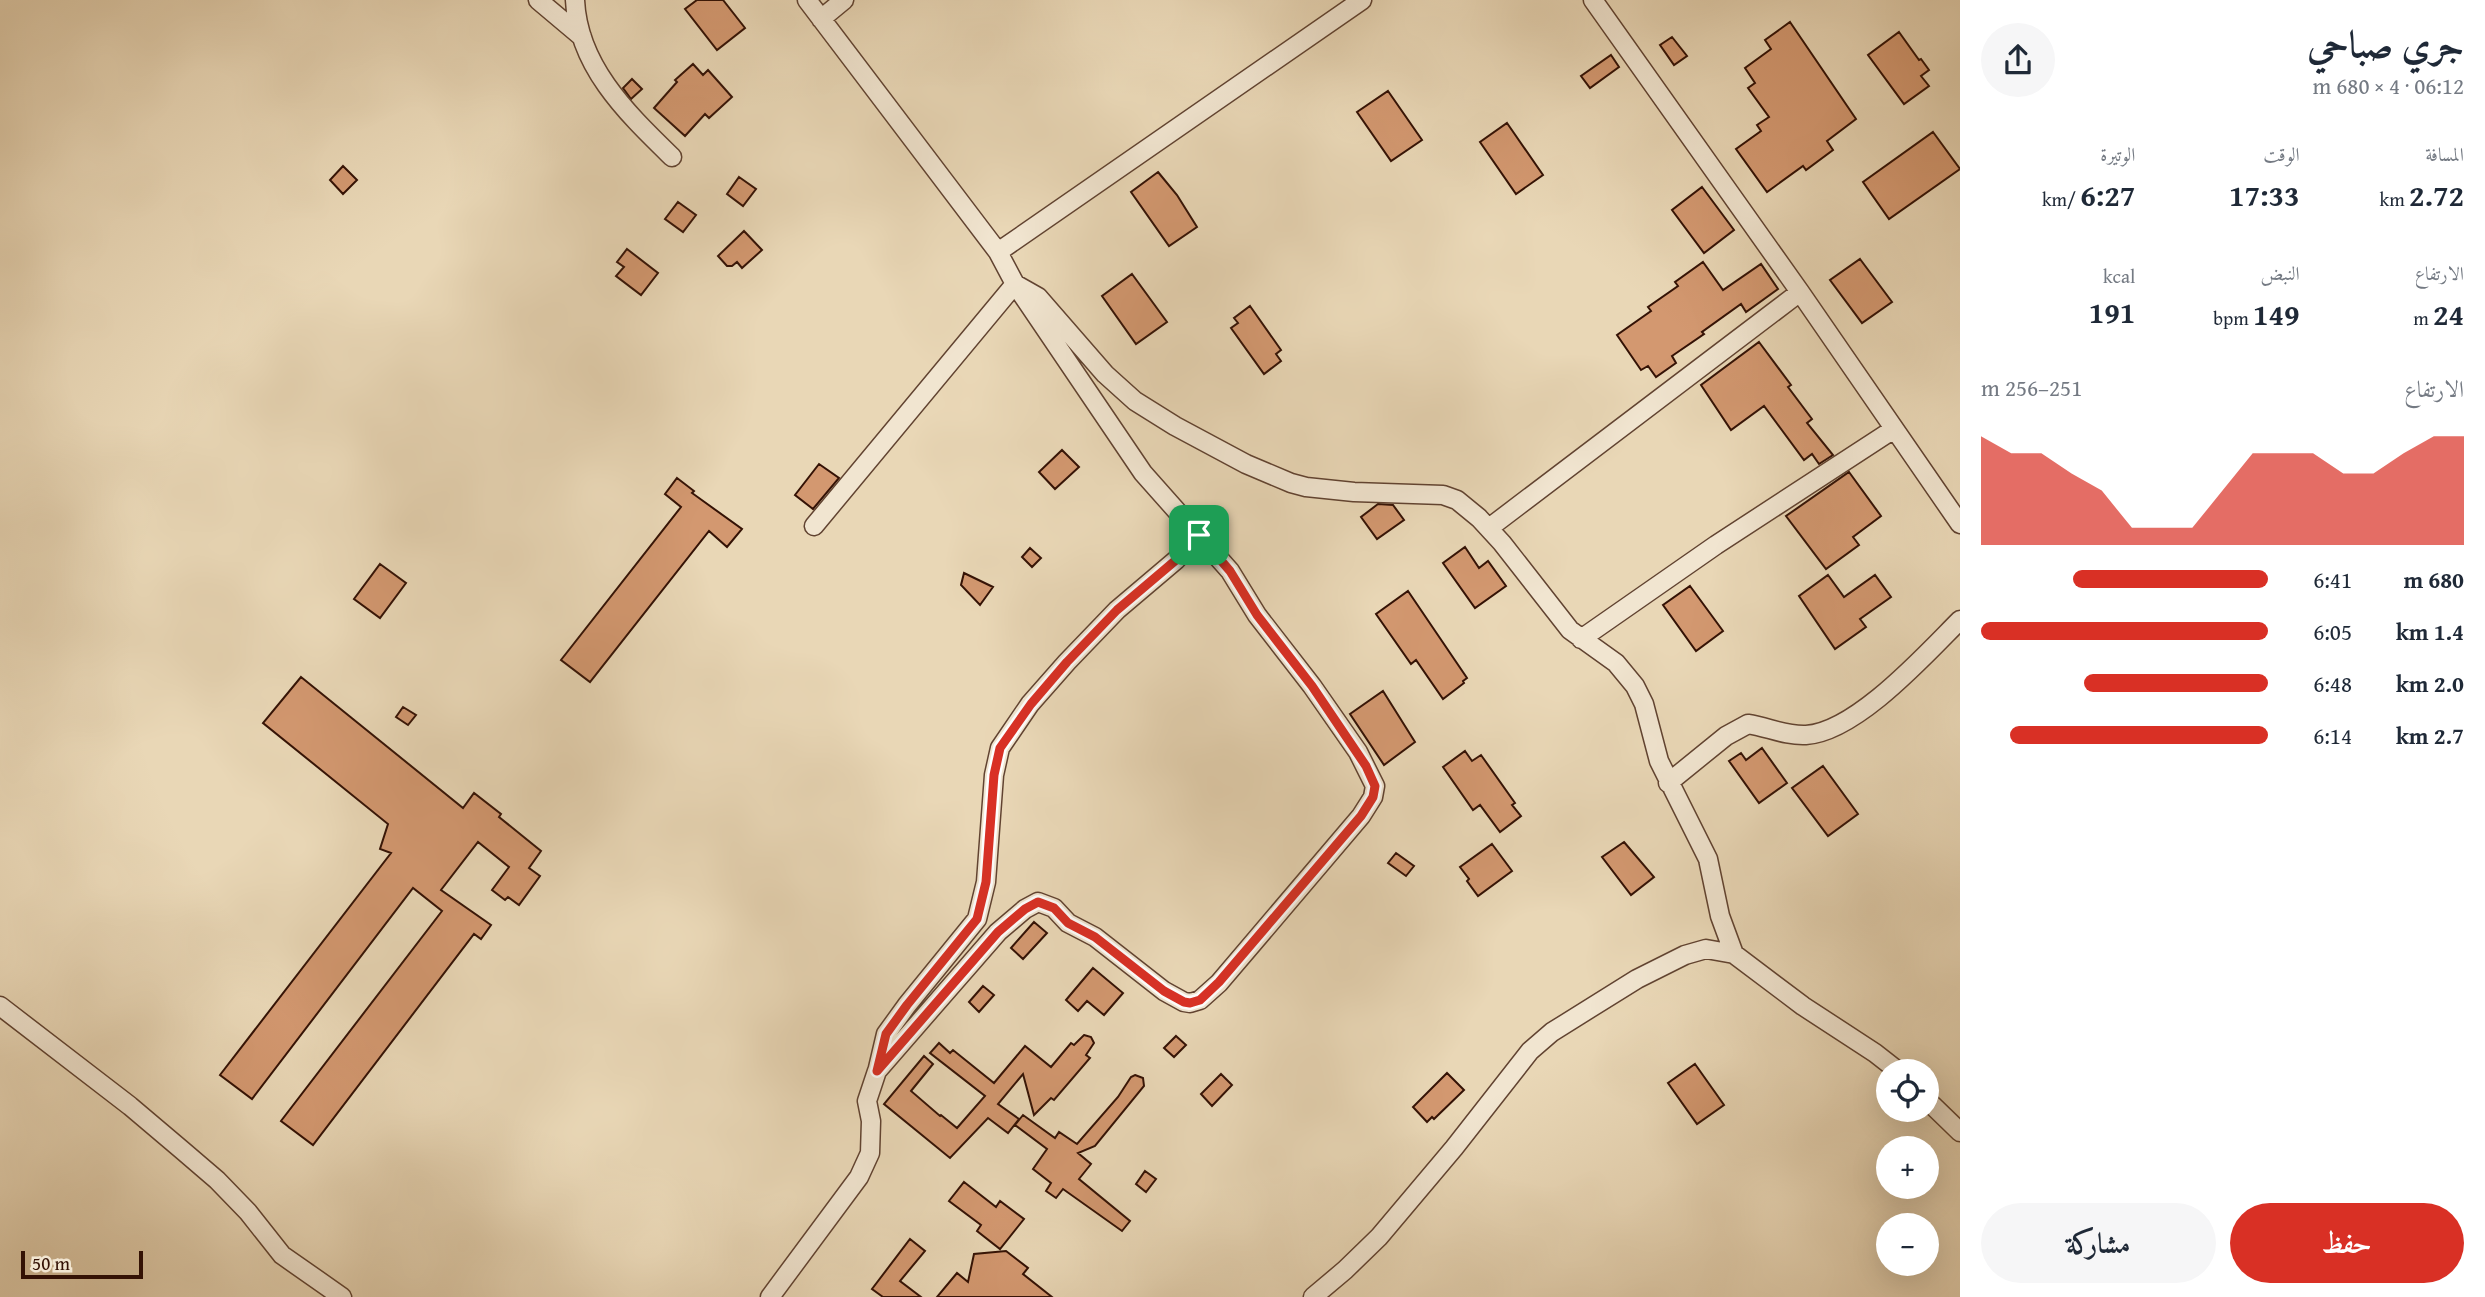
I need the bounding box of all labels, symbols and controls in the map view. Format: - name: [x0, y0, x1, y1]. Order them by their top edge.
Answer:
- text: جري صباحي: [2307, 15, 2464, 71]
- button: share: [1981, 23, 2055, 97]
- text: 06:12 · 4 × 680 m: [2312, 69, 2464, 102]
- text: الوتيرة: [2100, 140, 2135, 168]
- text: الوقت: [2263, 140, 2300, 168]
- text: المسافة: [2425, 140, 2464, 168]
- text: 6:27: [2080, 173, 2135, 217]
- text: 17:33: [2229, 173, 2300, 217]
- text: 2.72: [2409, 173, 2464, 217]
- text: /km: [2042, 185, 2080, 213]
- text: km: [2380, 185, 2409, 213]
- text: النبض: [2261, 259, 2300, 287]
- text: الارتفاع: [2415, 259, 2464, 287]
- text: kcal: [2103, 262, 2135, 290]
- text: 191: [2089, 290, 2135, 334]
- text: 149: [2253, 292, 2300, 336]
- text: 24: [2433, 292, 2464, 336]
- text: bpm: [2213, 304, 2253, 332]
- text: m: [2413, 304, 2433, 332]
- text: 251–256 m: [1981, 371, 2082, 404]
- text: الارتفاع: [2404, 372, 2464, 405]
- pin: [1169, 505, 1229, 565]
- icon: arrive: [1180, 516, 1218, 554]
- text: 6:41: [2313, 563, 2352, 596]
- text: 680 m: [2403, 563, 2464, 596]
- text: 6:05: [2313, 615, 2352, 648]
- text: 1.4 km: [2396, 615, 2464, 648]
- text: 6:48: [2313, 667, 2352, 700]
- text: 2.0 km: [2396, 667, 2464, 700]
- text: 6:14: [2313, 719, 2352, 752]
- text: 2.7 km: [2396, 719, 2464, 752]
- map controls: [1876, 1059, 1939, 1276]
- button: locate: [1876, 1059, 1939, 1122]
- button: +: [1876, 1136, 1939, 1199]
- button: مشاركة: [1981, 1203, 2216, 1283]
- button: حفظ: [2230, 1203, 2464, 1283]
- button: −: [1876, 1213, 1939, 1276]
- scale bar: [21, 1248, 144, 1280]
- text: 50 m: [32, 1249, 70, 1277]

